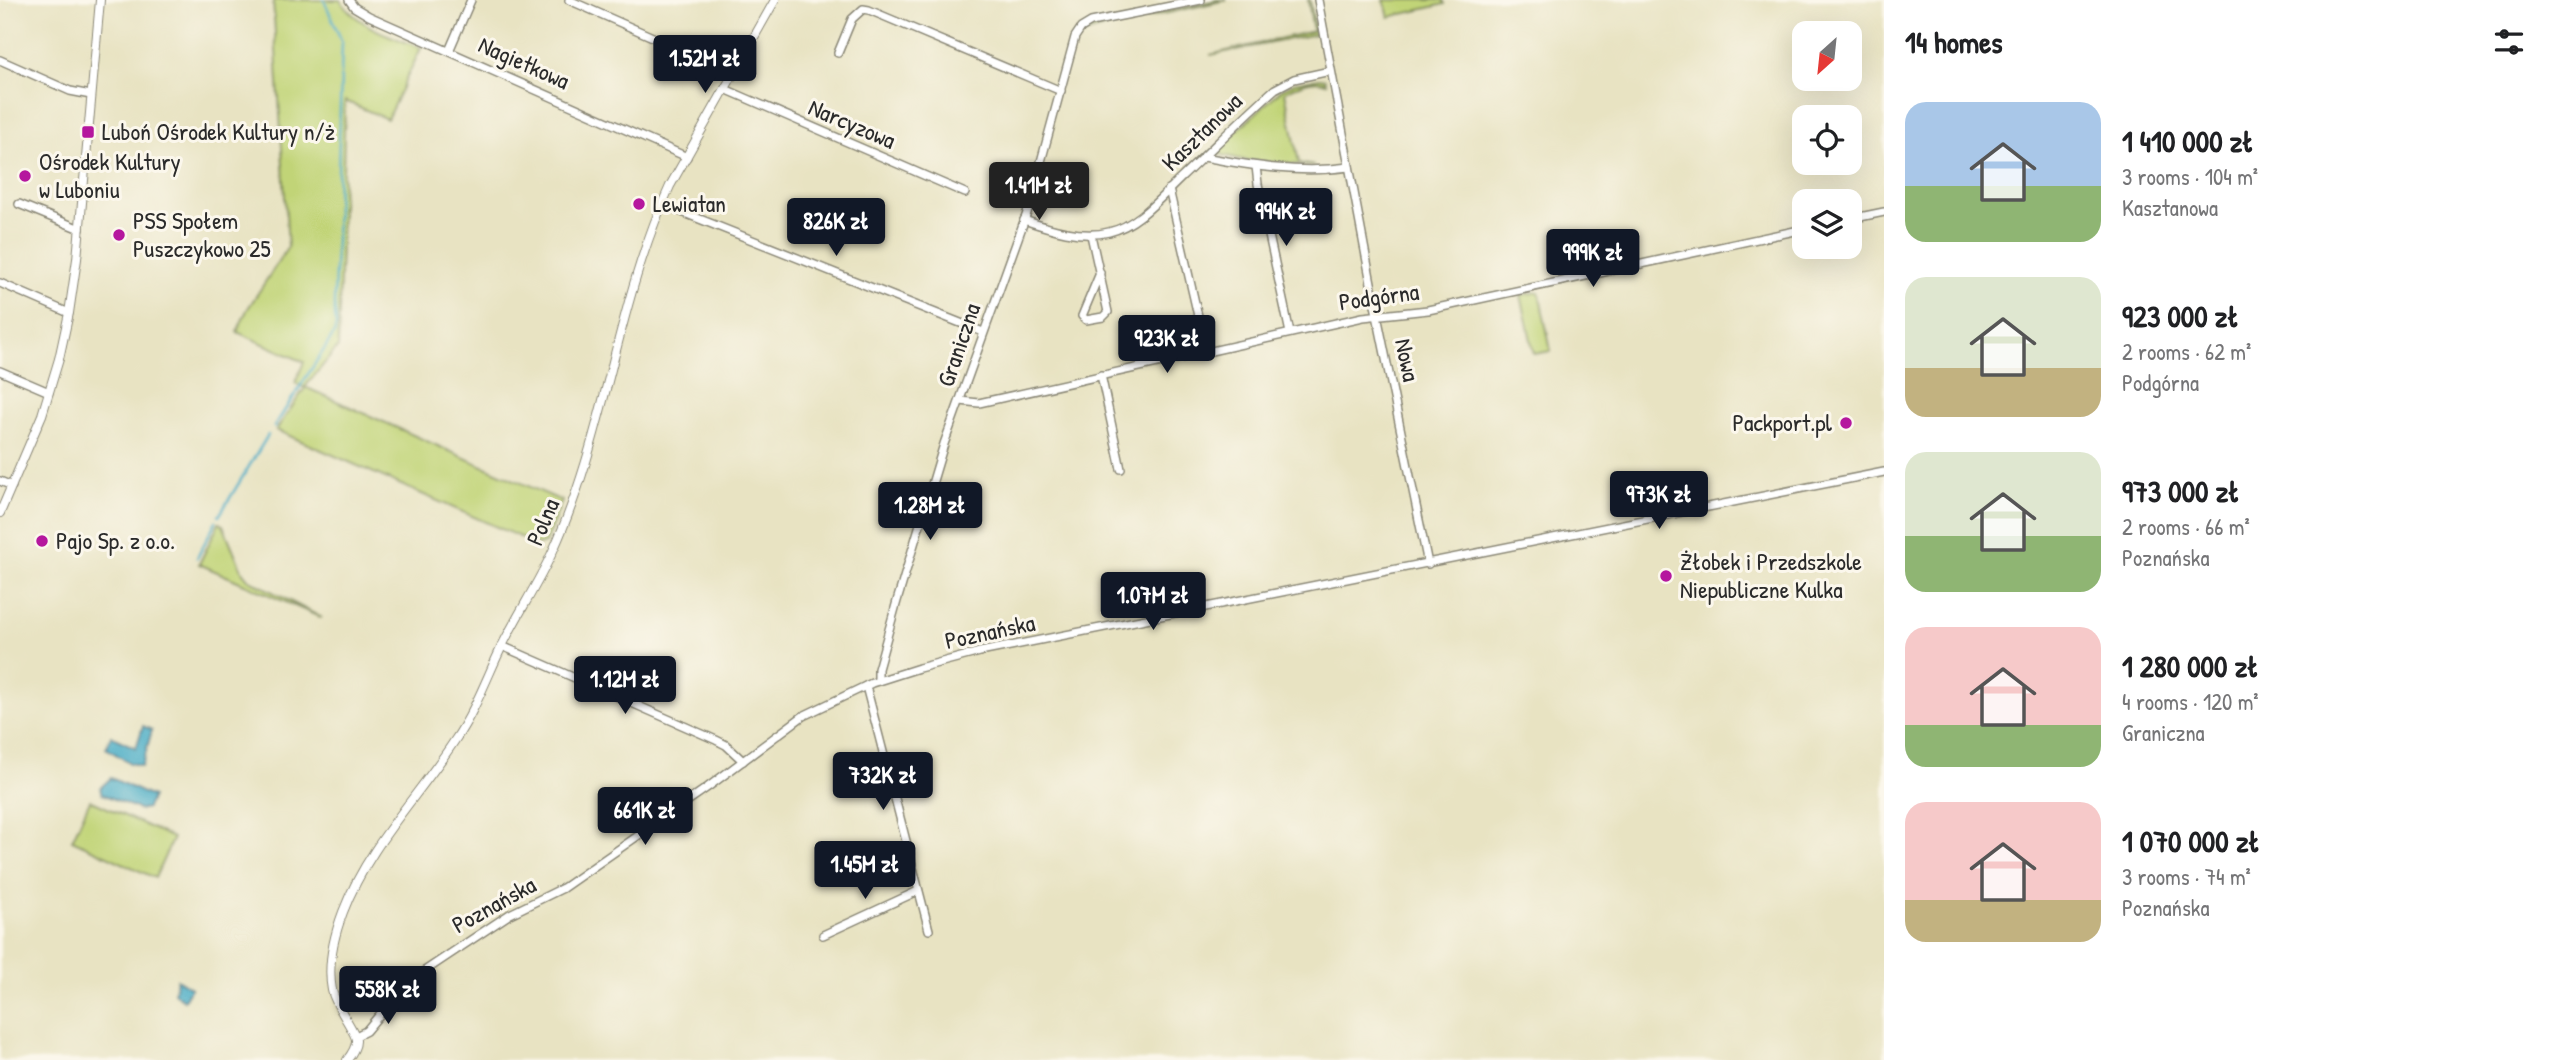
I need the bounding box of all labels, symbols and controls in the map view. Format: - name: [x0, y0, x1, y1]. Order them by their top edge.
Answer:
- north arrow: [1792, 21, 1862, 91]
- map controls: [1792, 21, 1862, 259]
- text: 14 homes: [1905, 22, 2003, 62]
- icon: filters: [2490, 23, 2528, 61]
- street label: Nagietkowa: [474, 28, 575, 96]
- pin: 1.52M zł: [633, 36, 777, 95]
- text: 1.52M zł: [669, 42, 741, 73]
- street label: Kasztanowa: [1154, 85, 1248, 178]
- street label: Narcyzowa: [804, 91, 901, 156]
- button: locate: [1792, 105, 1862, 175]
- place label: Luboń Ośrodek Kultury n/ż: [102, 115, 335, 147]
- text: 1 410 000 zł: [2122, 121, 2254, 161]
- marker: Luboń Ośrodek Kultury n/ż: [80, 124, 96, 140]
- icon: home: [1961, 130, 2045, 214]
- place label: Ośrodek Kultury w Luboniu: [39, 145, 181, 205]
- text: 3 rooms · 104 m²: [2122, 161, 2258, 192]
- pin: 1.41M zł: [967, 162, 1111, 222]
- marker: Ośrodek Kultury w Luboniu: [17, 168, 33, 184]
- text: 1.41M zł: [1005, 169, 1073, 200]
- place label: Lewiatan: [653, 187, 726, 219]
- pin: 994K zł: [1221, 188, 1351, 248]
- button: layers: [1792, 189, 1862, 259]
- text: Kasztanowa: [2122, 192, 2218, 223]
- text: 994K zł: [1255, 195, 1317, 226]
- marker: Lewiatan: [631, 196, 647, 212]
- pin: 826K zł: [771, 198, 901, 258]
- place label: PSS Społem Puszczykowo 25: [133, 204, 271, 264]
- text: 826K zł: [803, 205, 869, 236]
- marker: PSS Społem Puszczykowo 25: [111, 227, 127, 243]
- pin: 999K zł: [1528, 230, 1658, 289]
- text: 999K zł: [1562, 236, 1624, 267]
- street label: Podgórna: [1337, 275, 1421, 317]
- text: 923 000 zł: [2122, 296, 2239, 336]
- street label: Graniczna: [929, 299, 987, 391]
- icon: home: [1961, 305, 2045, 389]
- pin: 923K zł: [1102, 316, 1232, 375]
- text: 923K zł: [1134, 322, 1200, 353]
- street label: Nowa: [1388, 335, 1428, 384]
- text: 2 rooms · 62 m²: [2122, 336, 2251, 367]
- text: Podgórna: [2122, 367, 2199, 398]
- place label: Packport.pl: [1733, 406, 1833, 438]
- marker: Packport.pl: [1838, 415, 1854, 431]
- text: 973 000 zł: [2122, 471, 2240, 511]
- pin: 973K zł: [1594, 472, 1724, 531]
- text: 973K zł: [1626, 478, 1692, 509]
- icon: home: [1961, 480, 2045, 564]
- pin: 1.28M zł: [858, 482, 1002, 542]
- text: 1.28M zł: [894, 489, 966, 520]
- street label: Polna: [518, 493, 566, 550]
- text: 2 rooms · 66 m²: [2122, 511, 2250, 542]
- place label: Pajo Sp. z o.o.: [56, 524, 175, 556]
- marker: Pajo Sp. z o.o.: [34, 533, 50, 549]
- text: Poznańska: [2122, 542, 2209, 573]
- place label: Żłobek i Przedszkole Niepubliczne Kulka: [1680, 545, 1862, 605]
- marker: Żłobek i Przedszkole Niepubliczne Kulka: [1658, 568, 1674, 584]
- pin: 1.07M zł: [1081, 572, 1225, 632]
- text: 1.07M zł: [1117, 579, 1189, 610]
- street label: Poznańska: [942, 606, 1038, 656]
- text: 1 280 000 zł: [2122, 646, 2259, 686]
- icon: home: [1961, 655, 2045, 739]
- pin: 1.12M zł: [553, 656, 697, 716]
- text: 1.12M zł: [590, 663, 660, 694]
- text: 4 rooms · 120 m²: [2122, 686, 2259, 717]
- text: Graniczna: [2122, 717, 2205, 748]
- pin: 732K zł: [818, 752, 948, 812]
- text: 732K zł: [849, 759, 917, 790]
- pin: 661K zł: [580, 788, 710, 847]
- text: 661K zł: [614, 794, 676, 825]
- text: 1 070 000 zł: [2122, 821, 2260, 861]
- icon: home: [1961, 830, 2045, 914]
- pin: 1.45M zł: [793, 842, 937, 901]
- text: 1.45M zł: [830, 848, 900, 879]
- text: 3 rooms · 74 m²: [2122, 861, 2251, 892]
- street label: Poznańska: [446, 868, 541, 940]
- text: Poznańska: [2122, 892, 2209, 923]
- pin: 558K zł: [323, 967, 453, 1026]
- text: 558K zł: [355, 973, 421, 1004]

